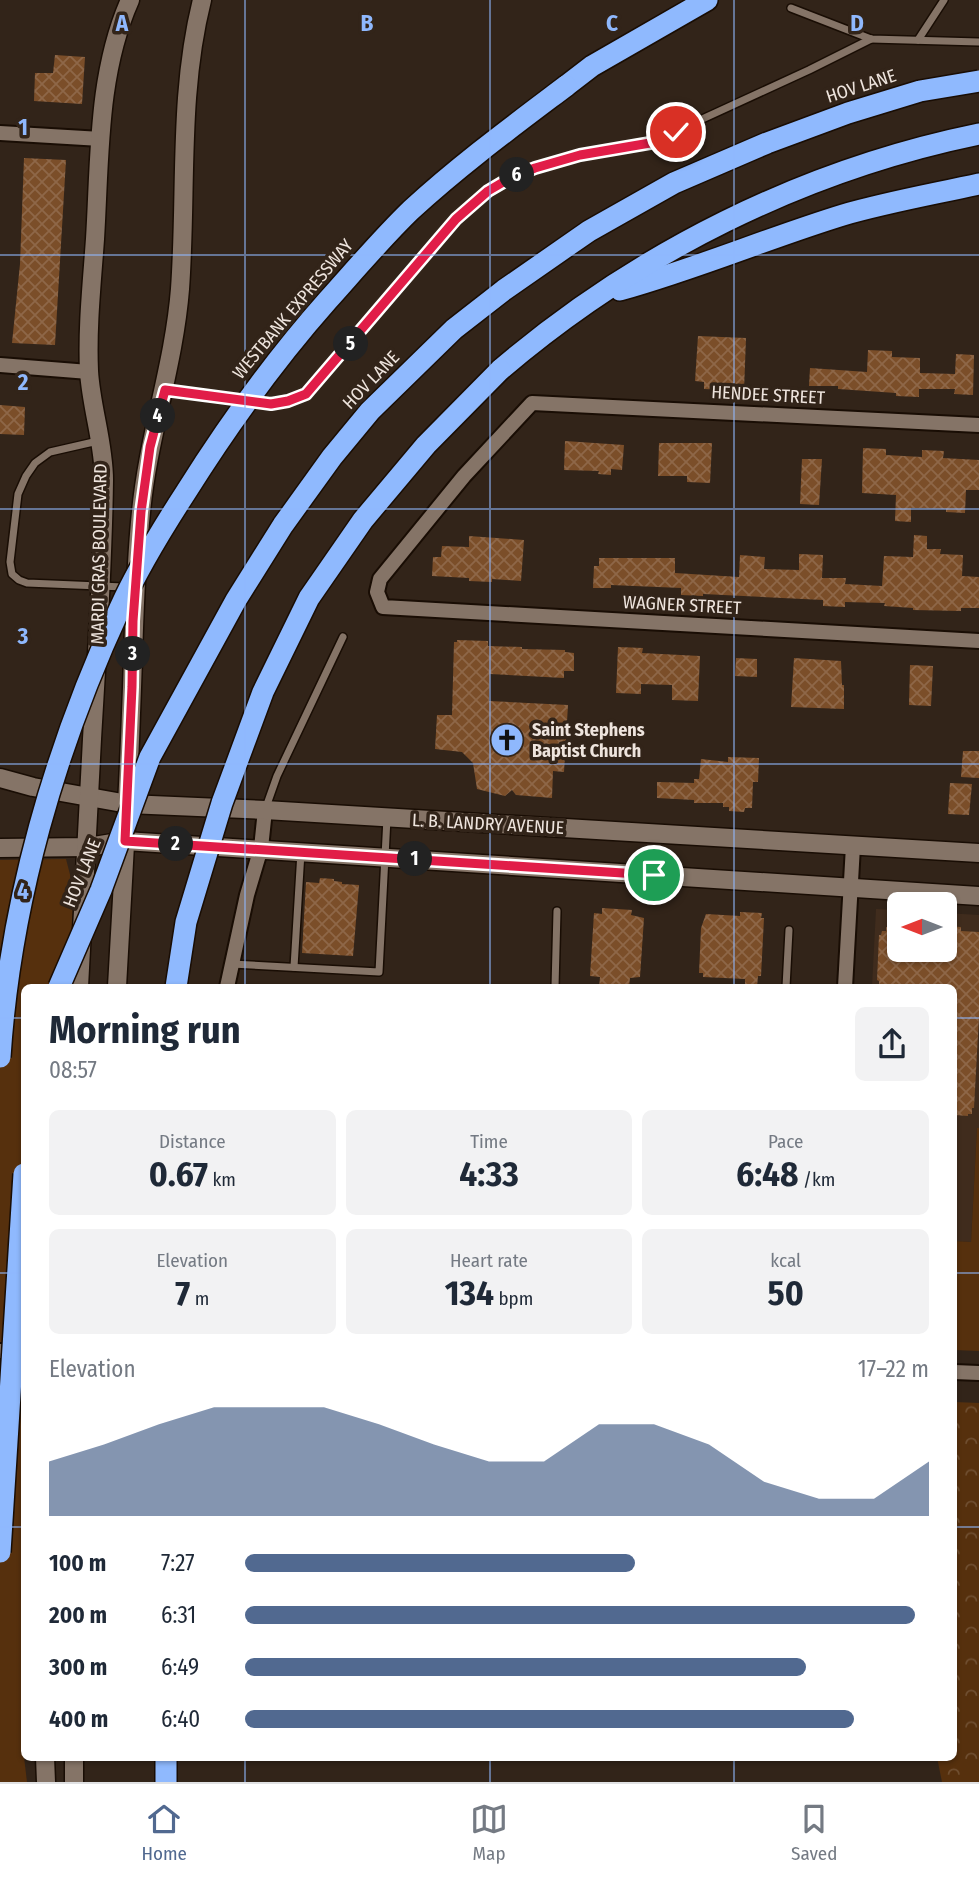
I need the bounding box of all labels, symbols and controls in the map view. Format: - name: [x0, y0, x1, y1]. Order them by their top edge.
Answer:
- text: A: [115, 9, 129, 37]
- text: B: [361, 9, 374, 37]
- text: C: [606, 9, 618, 37]
- text: D: [850, 9, 864, 37]
- street label: HOV LANE: [823, 64, 899, 108]
- pin: [646, 102, 706, 162]
- text: 1: [18, 113, 28, 141]
- icon: check: [657, 113, 695, 151]
- pin: 6: [500, 158, 534, 192]
- text: 6: [512, 163, 521, 186]
- street label: WESTBANK EXPRESSWAY: [228, 235, 358, 383]
- pin: 5: [334, 326, 368, 362]
- text: 5: [346, 332, 355, 355]
- street label: HOV LANE: [338, 346, 404, 414]
- text: 2: [17, 368, 29, 396]
- street label: HENDEE STREET: [711, 381, 826, 409]
- pin: 4: [140, 398, 176, 434]
- text: 4: [153, 404, 162, 427]
- street label: MARDI GRAS BOULEVARD: [86, 463, 112, 645]
- street label: WAGNER STREET: [622, 591, 742, 619]
- text: 3: [17, 622, 29, 650]
- pin: 3: [116, 636, 150, 672]
- text: 3: [128, 642, 137, 665]
- place label: Saint Stephens Baptist Church: [532, 719, 645, 762]
- church icon: Saint Stephens Baptist Church: [488, 721, 526, 759]
- street label: L. B. LANDRY AVENUE: [412, 809, 564, 839]
- pin: 2: [158, 826, 194, 862]
- text: 2: [171, 832, 180, 855]
- street label: HOV LANE: [58, 835, 106, 911]
- pin: 1: [398, 842, 432, 876]
- pin: [624, 845, 684, 905]
- text: 1: [410, 847, 419, 870]
- icon: arrive: [635, 856, 673, 894]
- text: 4: [17, 877, 29, 905]
- north arrow: [887, 892, 957, 962]
- map controls: [887, 892, 957, 962]
- text: Morning run: [49, 1007, 241, 1053]
- button: share: [855, 1007, 929, 1081]
- text: 08:57: [49, 1056, 97, 1084]
- text: Distance: [159, 1130, 226, 1153]
- text: Time: [470, 1130, 508, 1153]
- text: Pace: [768, 1130, 803, 1153]
- text: 0.67: [149, 1153, 208, 1195]
- text: 4:33: [459, 1153, 519, 1195]
- text: 6:48: [736, 1153, 799, 1195]
- text: km: [208, 1168, 236, 1191]
- text: /km: [799, 1168, 835, 1191]
- text: Elevation: [157, 1249, 228, 1272]
- text: Heart rate: [450, 1249, 528, 1272]
- text: kcal: [770, 1249, 801, 1272]
- text: 7: [175, 1272, 190, 1314]
- text: 134: [445, 1272, 494, 1314]
- text: 50: [768, 1272, 804, 1314]
- text: m: [190, 1287, 209, 1310]
- text: bpm: [494, 1287, 533, 1310]
- text: Elevation: [49, 1355, 136, 1383]
- text: 17–22 m: [858, 1355, 929, 1383]
- text: 100 m: [49, 1549, 106, 1577]
- text: 7:27: [161, 1549, 195, 1577]
- text: 200 m: [49, 1601, 107, 1629]
- text: 6:31: [161, 1601, 196, 1629]
- text: 300 m: [49, 1653, 107, 1681]
- text: 6:49: [161, 1653, 199, 1681]
- text: 400 m: [49, 1705, 108, 1733]
- text: 6:40: [161, 1705, 200, 1733]
- tab: Home: [142, 1800, 187, 1865]
- tab: Map: [470, 1800, 508, 1865]
- tab: Saved: [791, 1800, 837, 1865]

